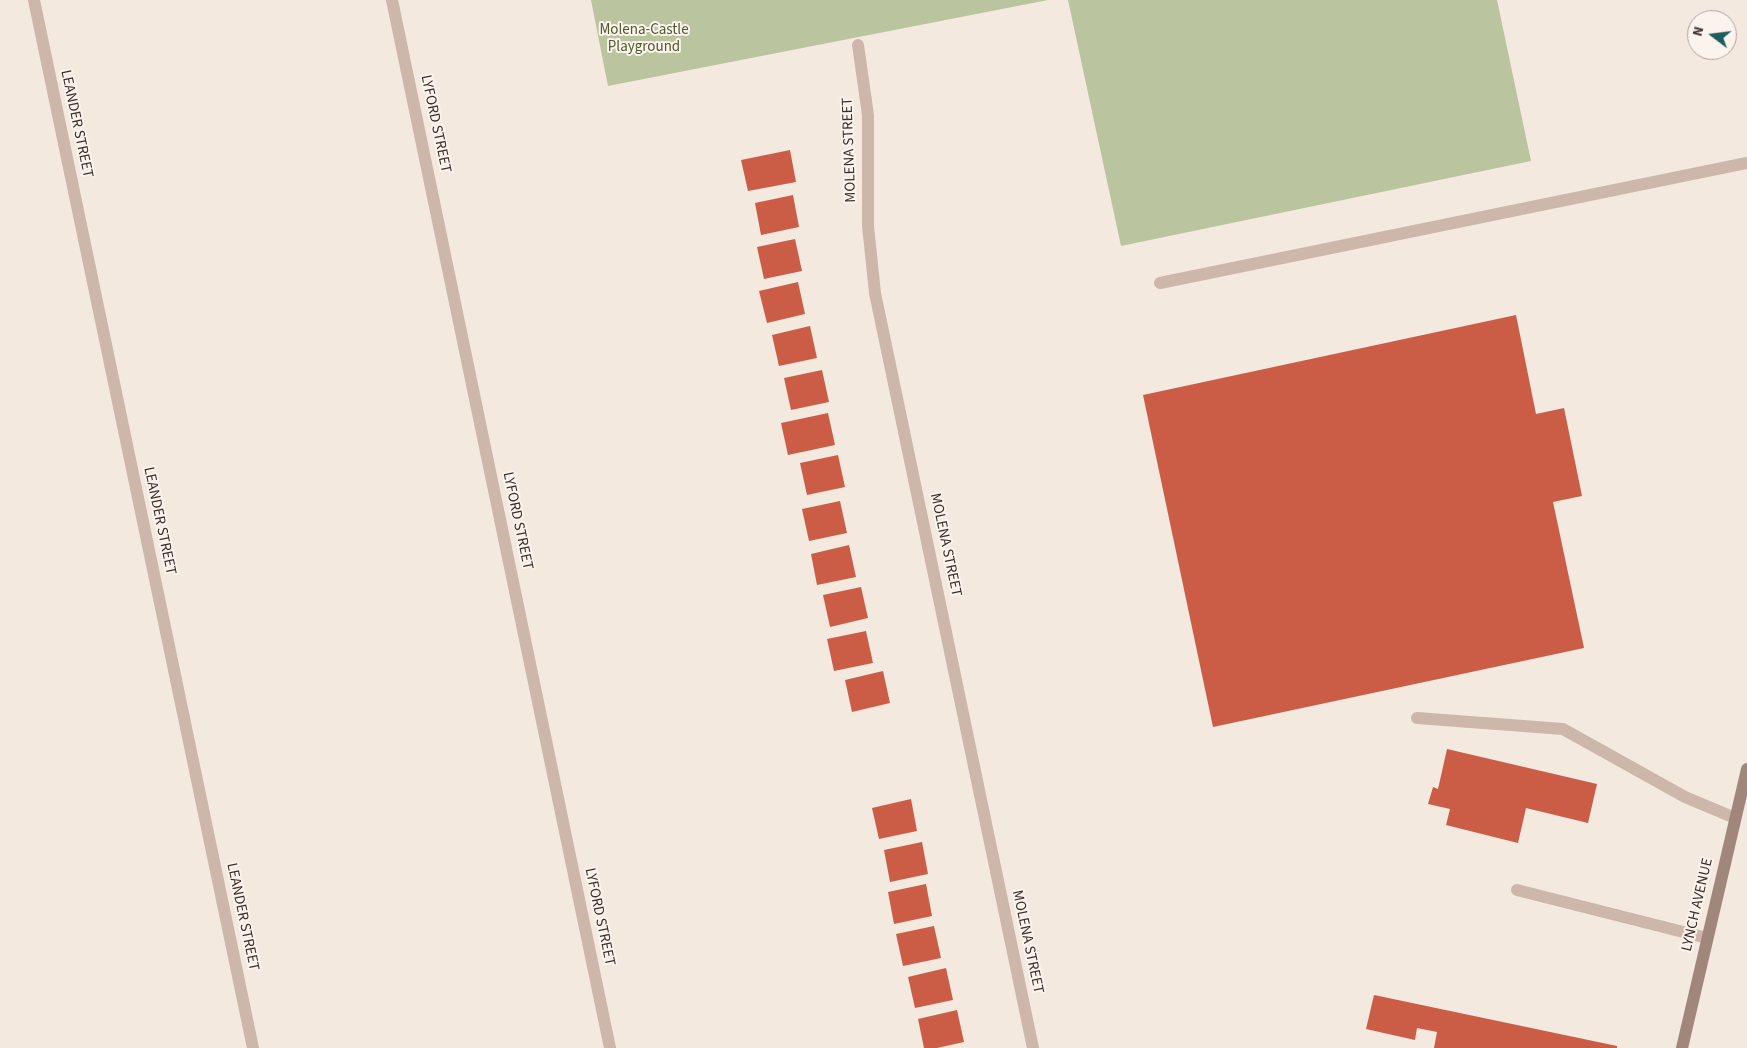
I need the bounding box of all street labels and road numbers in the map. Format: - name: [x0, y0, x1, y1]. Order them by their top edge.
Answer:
- street label: LEANDER STREET: [56, 68, 96, 180]
- street label: LYFORD STREET: [416, 74, 454, 174]
- street label: MOLENA STREET: [839, 97, 861, 203]
- street label: LEANDER STREET: [139, 465, 179, 577]
- street label: LYFORD STREET: [498, 471, 536, 571]
- street label: MOLENA STREET: [925, 492, 965, 598]
- street label: LYNCH AVENUE: [1679, 857, 1717, 953]
- street label: LEANDER STREET: [222, 861, 262, 973]
- street label: LYFORD STREET: [580, 867, 618, 967]
- street label: MOLENA STREET: [1007, 889, 1047, 995]

